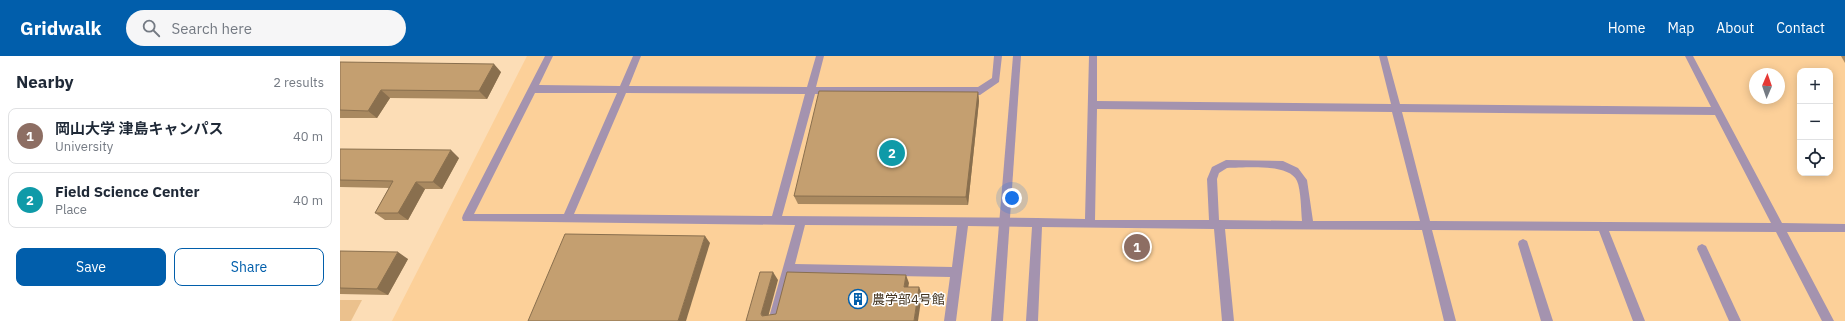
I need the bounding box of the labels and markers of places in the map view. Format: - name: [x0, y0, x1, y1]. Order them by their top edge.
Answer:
- pin: 2: [879, 138, 905, 168]
- pin: 1: [1124, 232, 1150, 262]
- building icon: 農学部4号館: [847, 288, 869, 310]
- place label: 農学部4号館: [872, 291, 945, 308]

